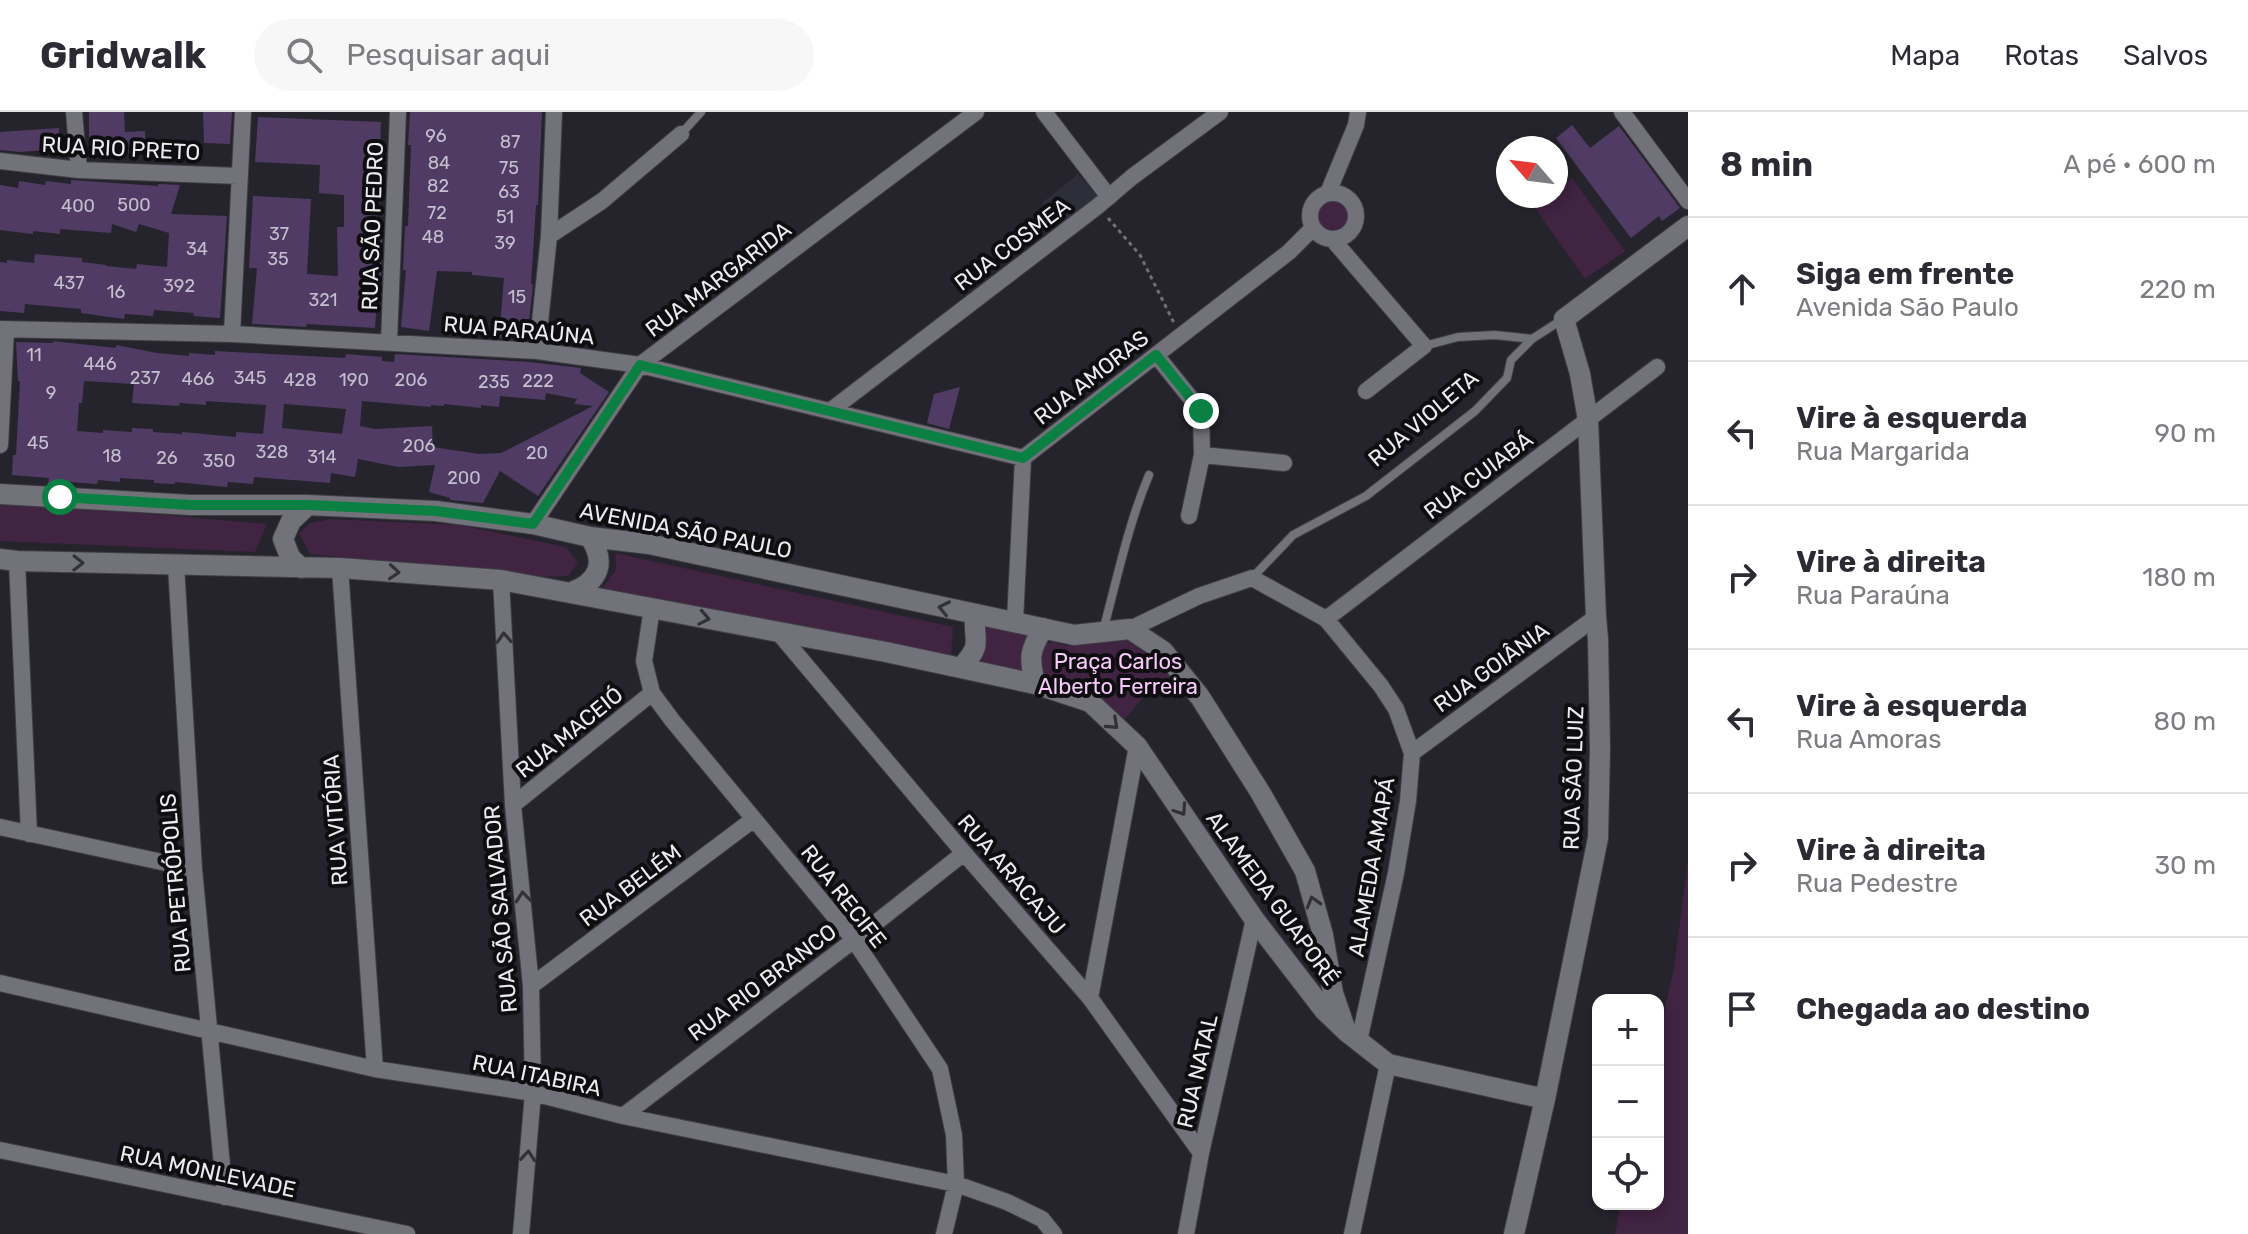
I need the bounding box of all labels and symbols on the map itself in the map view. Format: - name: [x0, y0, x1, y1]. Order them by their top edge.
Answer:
- house number: 96: [425, 125, 447, 147]
- street label: RUA RIO PRETO: [41, 131, 201, 166]
- house number: 87: [500, 131, 520, 153]
- north arrow: [1496, 136, 1568, 208]
- street label: RUA SÃO PEDRO: [356, 141, 389, 311]
- house number: 84: [428, 152, 450, 174]
- house number: 75: [499, 157, 519, 179]
- house number: 82: [427, 175, 449, 197]
- house number: 63: [498, 181, 520, 203]
- street label: RUA COSMEA: [949, 192, 1076, 297]
- house number: 500: [117, 194, 151, 216]
- house number: 400: [61, 195, 95, 217]
- house number: 72: [427, 202, 447, 224]
- house number: 51: [496, 206, 514, 228]
- street label: RUA MARGARIDA: [640, 216, 797, 343]
- house number: 37: [269, 223, 289, 245]
- house number: 48: [422, 226, 444, 248]
- house number: 39: [494, 232, 516, 254]
- house number: 34: [186, 238, 208, 260]
- house number: 35: [267, 248, 289, 270]
- house number: 437: [53, 272, 85, 294]
- house number: 392: [163, 275, 195, 297]
- house number: 16: [107, 281, 125, 303]
- house number: 15: [508, 286, 526, 308]
- house number: 321: [308, 289, 338, 311]
- street label: RUA PARAÚNA: [442, 310, 596, 351]
- street label: RUA AMORAS: [1029, 324, 1154, 431]
- house number: 11: [26, 344, 42, 366]
- house number: 446: [83, 353, 117, 375]
- street label: RUA VIOLETA: [1363, 364, 1484, 472]
- house number: 237: [130, 367, 160, 389]
- house number: 345: [234, 367, 266, 389]
- house number: 466: [182, 368, 215, 390]
- house number: 428: [283, 369, 317, 391]
- house number: 190: [339, 369, 369, 391]
- house number: 206: [395, 369, 428, 391]
- house number: 222: [522, 370, 554, 392]
- house number: 235: [478, 371, 510, 393]
- house number: 9: [46, 382, 56, 404]
- route end: [1183, 393, 1219, 429]
- street label: RUA CUIABÁ: [1419, 426, 1538, 525]
- house number: 45: [27, 432, 49, 454]
- house number: 206: [403, 435, 436, 457]
- house number: 328: [256, 441, 288, 463]
- house number: 20: [526, 442, 548, 464]
- house number: 18: [102, 445, 122, 467]
- house number: 314: [307, 446, 337, 468]
- house number: 26: [156, 447, 178, 469]
- house number: 350: [203, 450, 235, 472]
- house number: 200: [447, 467, 481, 489]
- route start: [42, 479, 78, 515]
- street label: AVENIDA SÃO PAULO: [578, 497, 794, 564]
- one-way arrow: [72, 554, 85, 571]
- one-way arrow: [388, 563, 401, 580]
- one-way arrow: [937, 600, 951, 617]
- one-way arrow: [697, 609, 710, 626]
- street label: RUA GOIÂNIA: [1428, 616, 1554, 718]
- one-way arrow: [496, 631, 513, 644]
- park label: Praça Carlos Alberto Ferreira: [1038, 648, 1198, 700]
- street label: RUA MACEIÓ: [510, 681, 628, 784]
- street label: RUA SÃO LUIZ: [1557, 706, 1590, 850]
- one-way arrow: [1104, 715, 1119, 729]
- street label: RUA VITÓRIA: [317, 753, 354, 886]
- street label: ALAMEDA AMAPÁ: [1342, 775, 1401, 959]
- street label: RUA PETRÓPOLIS: [154, 792, 197, 974]
- one-way arrow: [1171, 802, 1186, 816]
- street label: RUA SÃO SALVADOR: [478, 804, 523, 1014]
- street label: ALAMEDA GUAPORÉ: [1200, 806, 1345, 991]
- street label: RUA ARACAJU: [952, 809, 1071, 940]
- street label: RUA BELÉM: [574, 838, 686, 932]
- street label: RUA RECIFE: [795, 839, 892, 953]
- one-way arrow: [514, 890, 531, 903]
- one-way arrow: [1306, 896, 1323, 910]
- street label: RUA RIO BRANCO: [683, 918, 842, 1047]
- street label: RUA NATAL: [1171, 1012, 1224, 1131]
- street label: RUA ITABIRA: [470, 1049, 604, 1102]
- street label: RUA MONLEVADE: [118, 1140, 298, 1203]
- one-way arrow: [519, 1149, 536, 1162]

